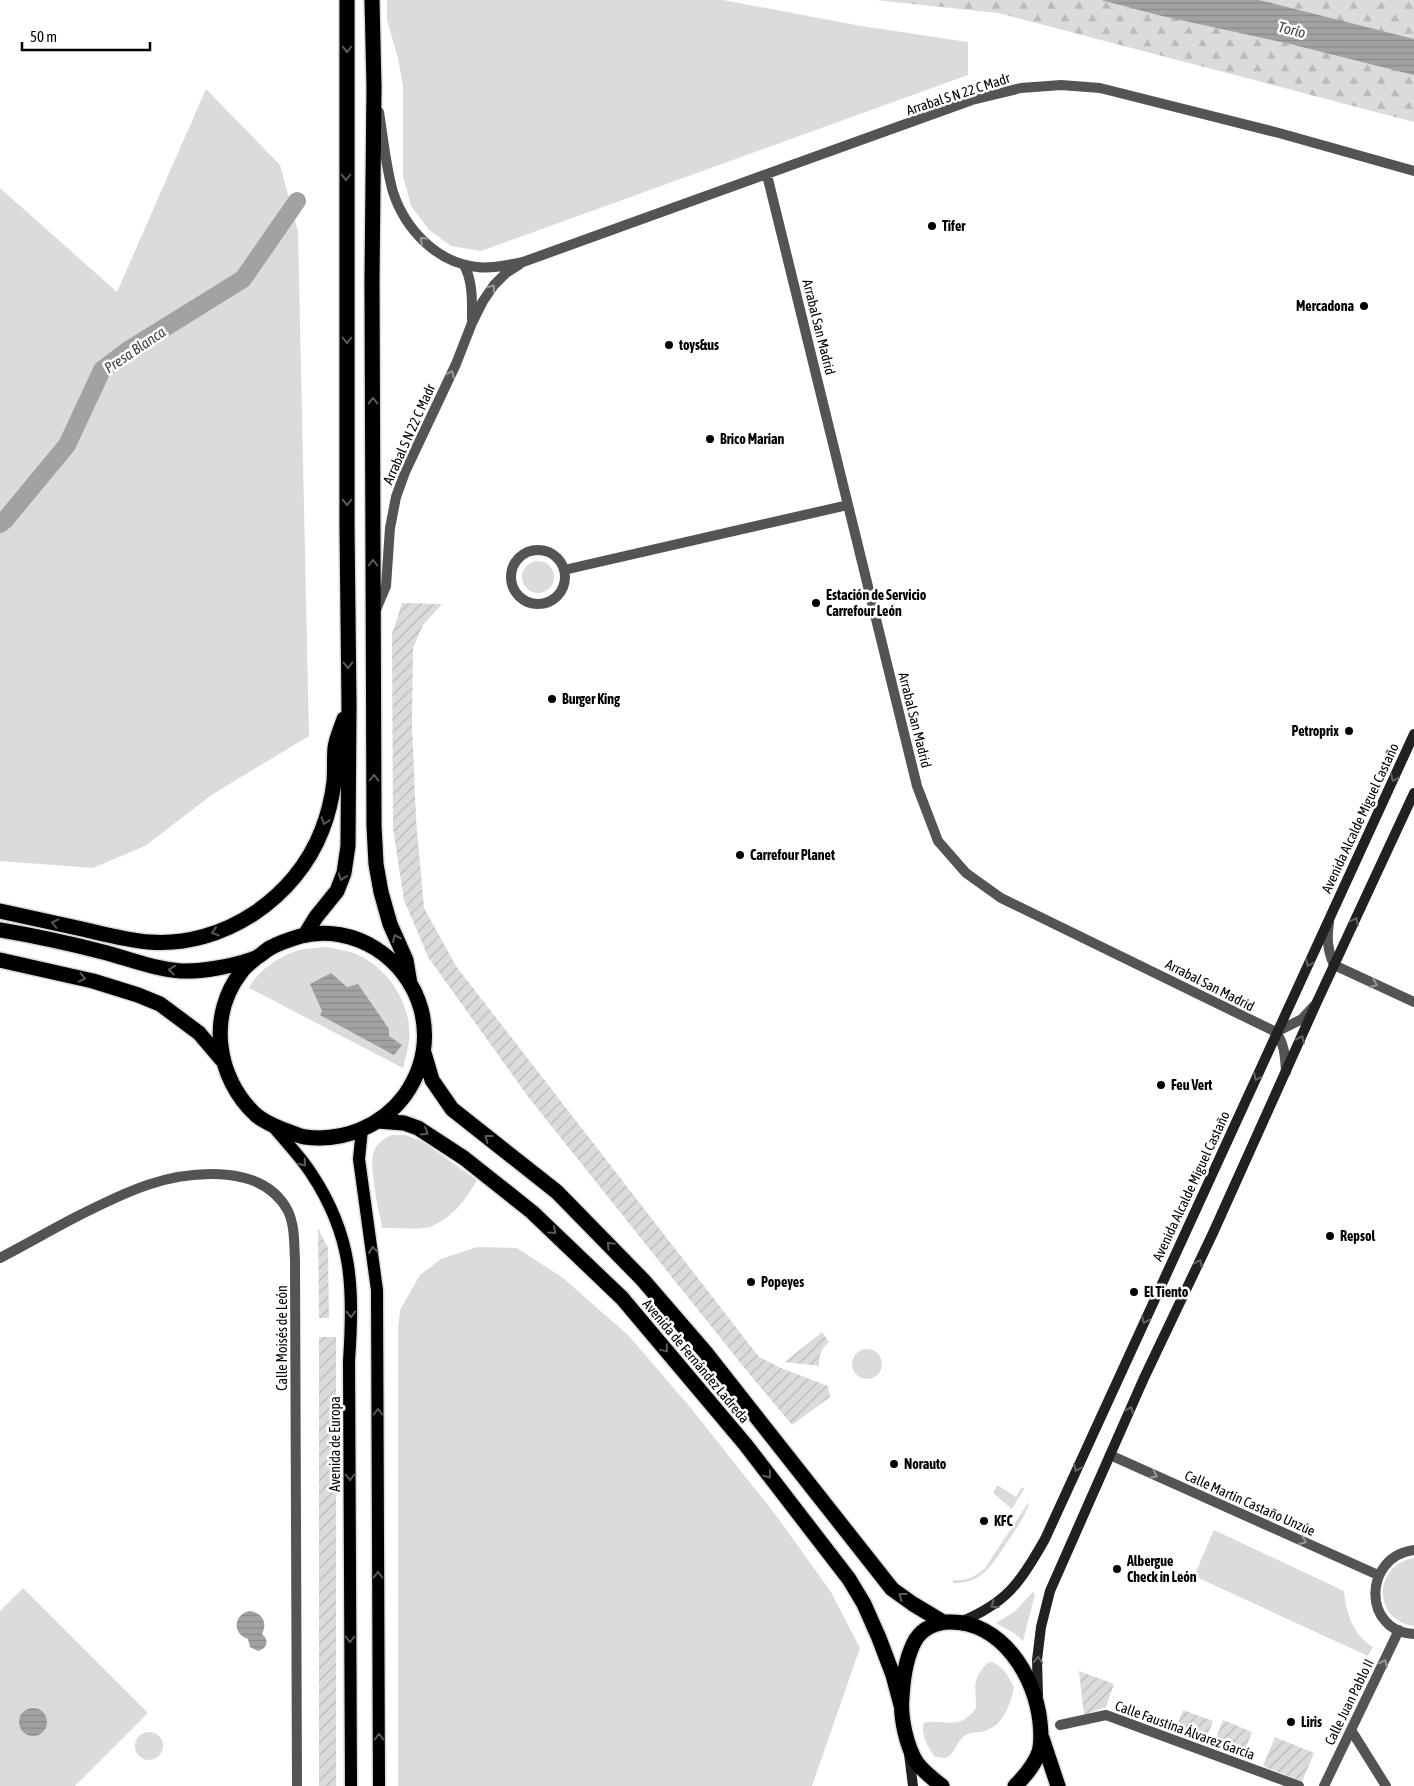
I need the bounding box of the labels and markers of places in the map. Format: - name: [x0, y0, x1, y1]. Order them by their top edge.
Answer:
- place label: Tifer: [942, 218, 966, 234]
- marker: Tifer: [926, 220, 938, 232]
- place label: Mercadona: [1296, 298, 1354, 314]
- marker: Mercadona: [1358, 300, 1370, 312]
- place label: toys&us: [678, 337, 719, 353]
- marker: toys&us: [663, 339, 675, 351]
- place label: Brico Marian: [720, 431, 784, 447]
- marker: Brico Marian: [704, 433, 716, 445]
- place label: Estación de Servicio Carrefour León: [826, 587, 927, 619]
- marker: Estación de Servicio Carrefour León: [810, 597, 822, 609]
- place label: Burger King: [562, 691, 621, 707]
- marker: Burger King: [546, 693, 558, 705]
- place label: Petroprix: [1292, 723, 1339, 739]
- marker: Petroprix: [1343, 725, 1355, 737]
- place label: Carrefour Planet: [750, 847, 835, 863]
- marker: Carrefour Planet: [734, 849, 746, 861]
- place label: Feu Vert: [1171, 1077, 1212, 1093]
- marker: Feu Vert: [1155, 1079, 1167, 1091]
- place label: Repsol: [1340, 1228, 1376, 1244]
- marker: Repsol: [1324, 1230, 1336, 1242]
- place label: Popeyes: [761, 1274, 804, 1290]
- marker: Popeyes: [745, 1276, 757, 1288]
- place label: El Tiento: [1144, 1284, 1189, 1300]
- marker: El Tiento: [1128, 1286, 1140, 1298]
- place label: Norauto: [904, 1456, 947, 1472]
- marker: Norauto: [888, 1458, 900, 1470]
- place label: KFC: [994, 1513, 1014, 1529]
- marker: KFC: [978, 1515, 990, 1527]
- place label: Albergue Check in León: [1126, 1553, 1197, 1585]
- marker: Albergue Check in León: [1111, 1563, 1123, 1575]
- place label: Liris: [1301, 1714, 1322, 1730]
- marker: Liris: [1285, 1716, 1297, 1728]

